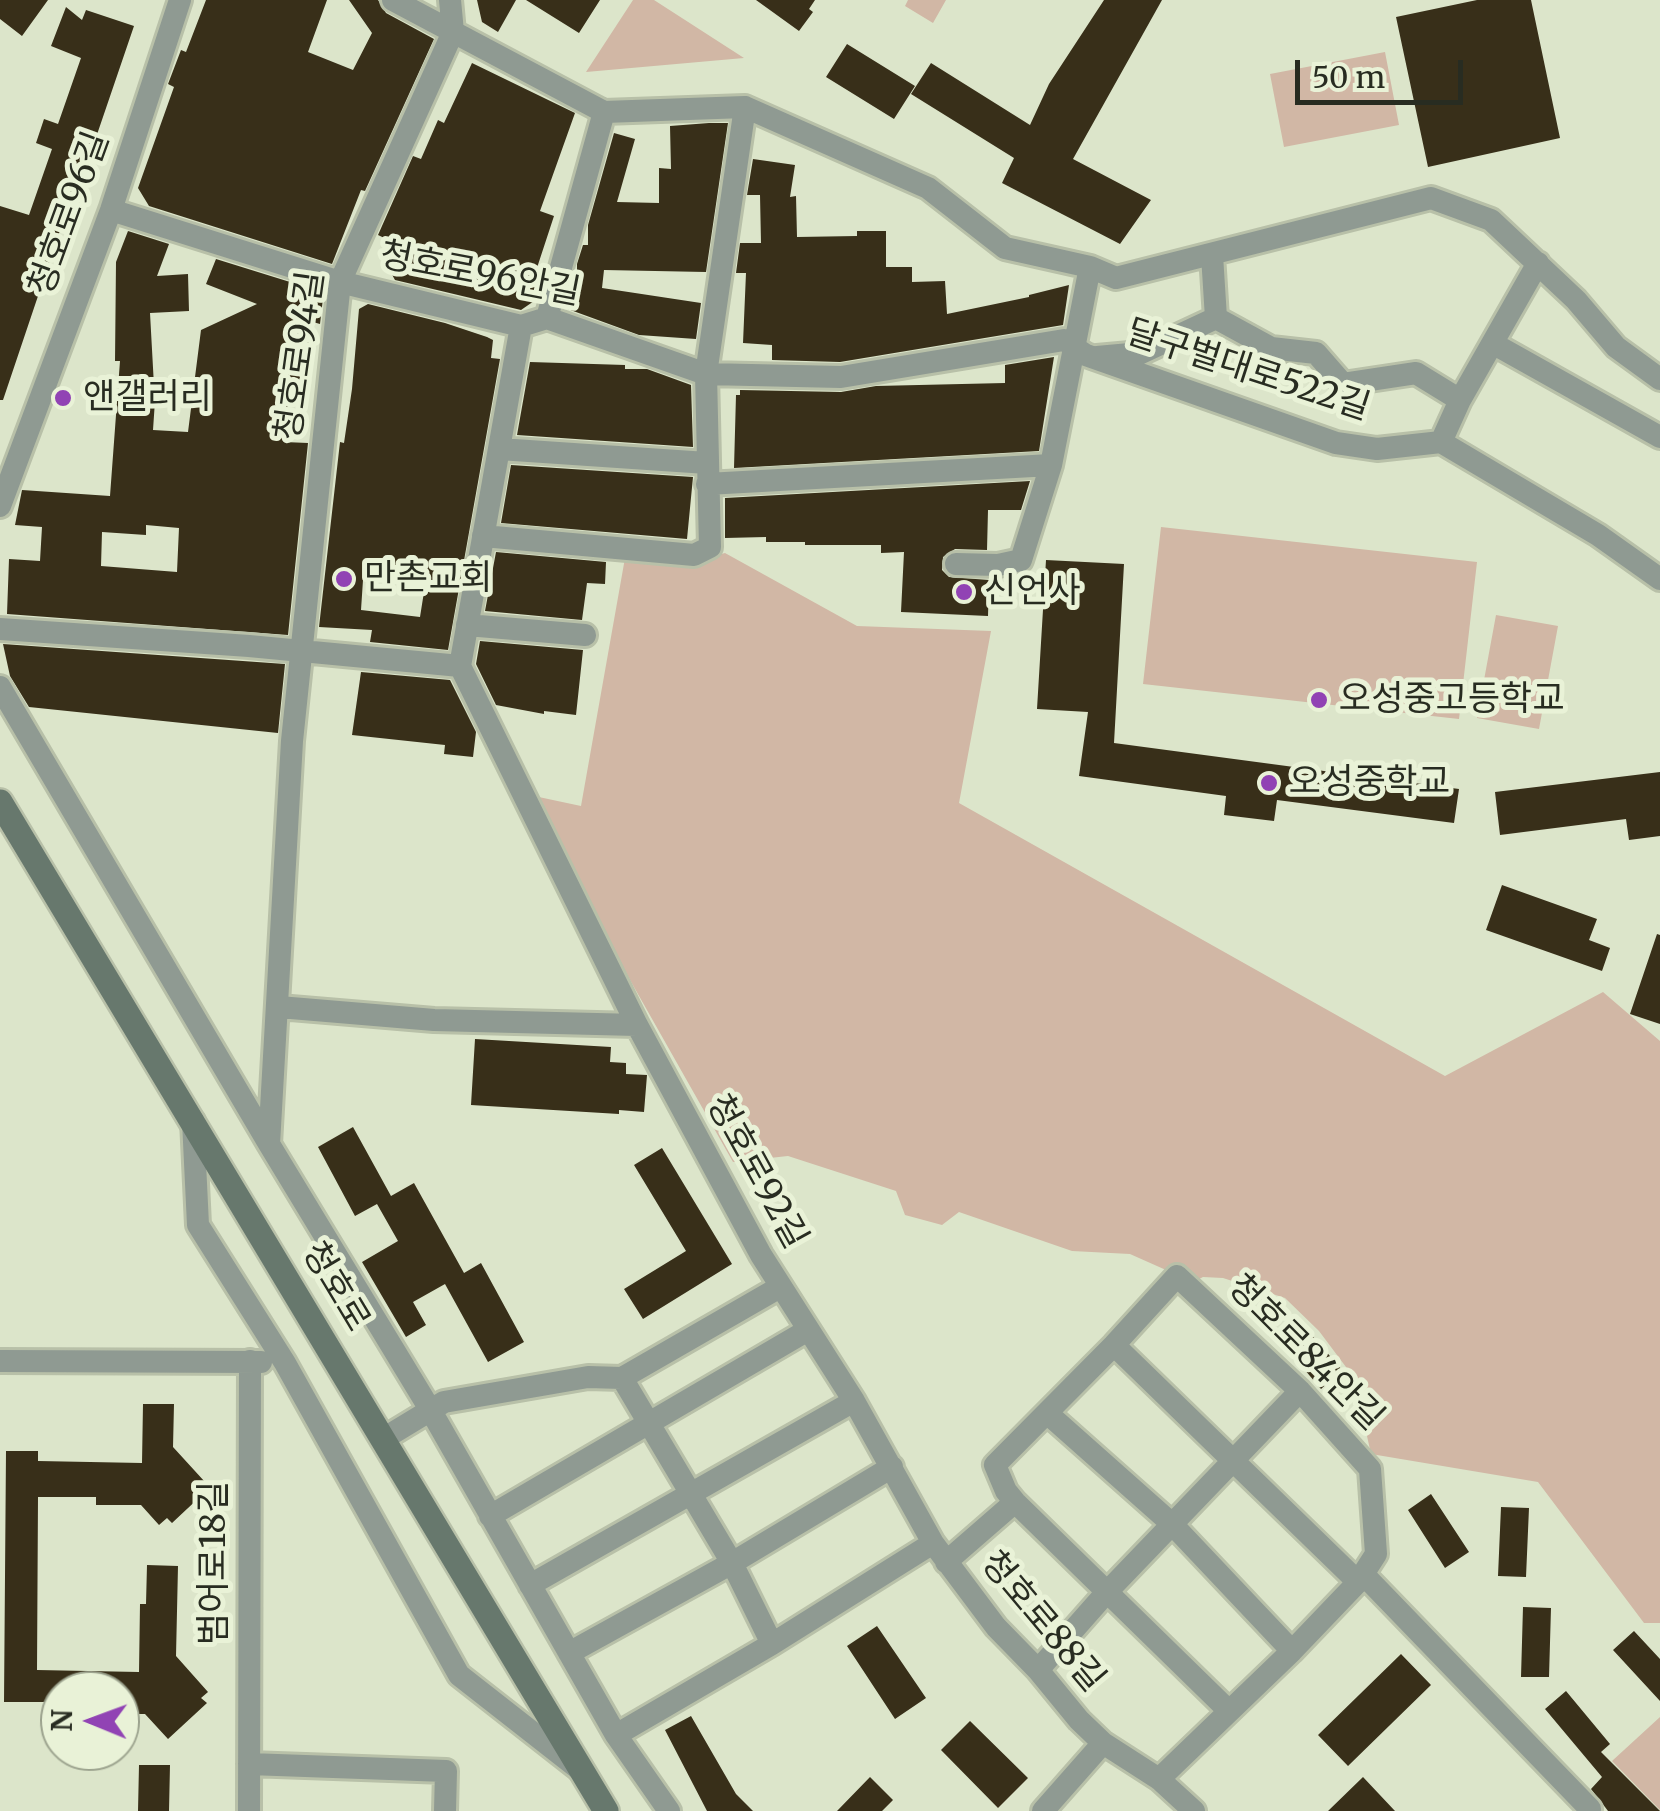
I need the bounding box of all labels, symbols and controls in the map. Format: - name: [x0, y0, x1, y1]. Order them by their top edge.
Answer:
- scale bar: [1300, 40, 1468, 102]
- text: 50 m: [1312, 58, 1385, 96]
- street label: 청호로96길: [21, 126, 119, 302]
- street label: 청호로96안길: [376, 235, 584, 315]
- street label: 청호로94길: [268, 269, 334, 443]
- street label: 달구벌대로522길: [1121, 312, 1375, 430]
- place label: 앤갤러리: [83, 377, 212, 419]
- marker: 앤갤러리: [52, 387, 74, 409]
- place label: 만촌교회: [364, 558, 493, 600]
- marker: 만촌교회: [333, 568, 355, 590]
- place label: 신언사: [984, 571, 1081, 613]
- marker: 신언사: [953, 581, 975, 603]
- place label: 오성중고등학교: [1339, 679, 1564, 721]
- marker: 오성중고등학교: [1308, 689, 1330, 711]
- place label: 오성중학교: [1289, 762, 1450, 804]
- marker: 오성중학교: [1258, 772, 1280, 794]
- street label: 청호로92길: [696, 1088, 816, 1256]
- street label: 청호로: [292, 1235, 378, 1339]
- street label: 청호로84안길: [1218, 1266, 1392, 1440]
- street label: 범어로18길: [194, 1481, 236, 1645]
- street label: 청호로88길: [971, 1543, 1113, 1701]
- north arrow: [40, 1671, 140, 1771]
- text: N: [44, 1709, 80, 1732]

